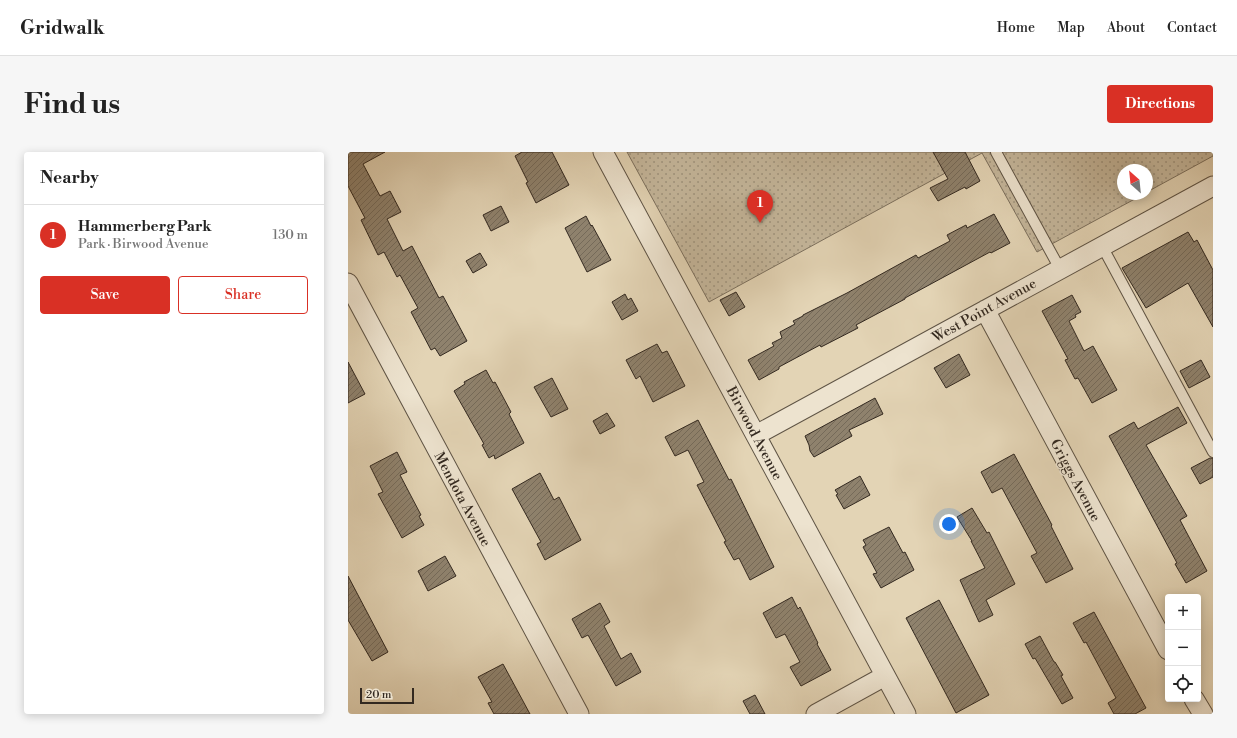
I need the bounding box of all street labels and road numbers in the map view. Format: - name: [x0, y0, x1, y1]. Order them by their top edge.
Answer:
- street label: West Point Avenue: [928, 275, 1040, 347]
- street label: Birwood Avenue: [721, 383, 786, 483]
- street label: Griggs Avenue: [1046, 436, 1104, 525]
- street label: Mendota Avenue: [430, 449, 495, 550]

